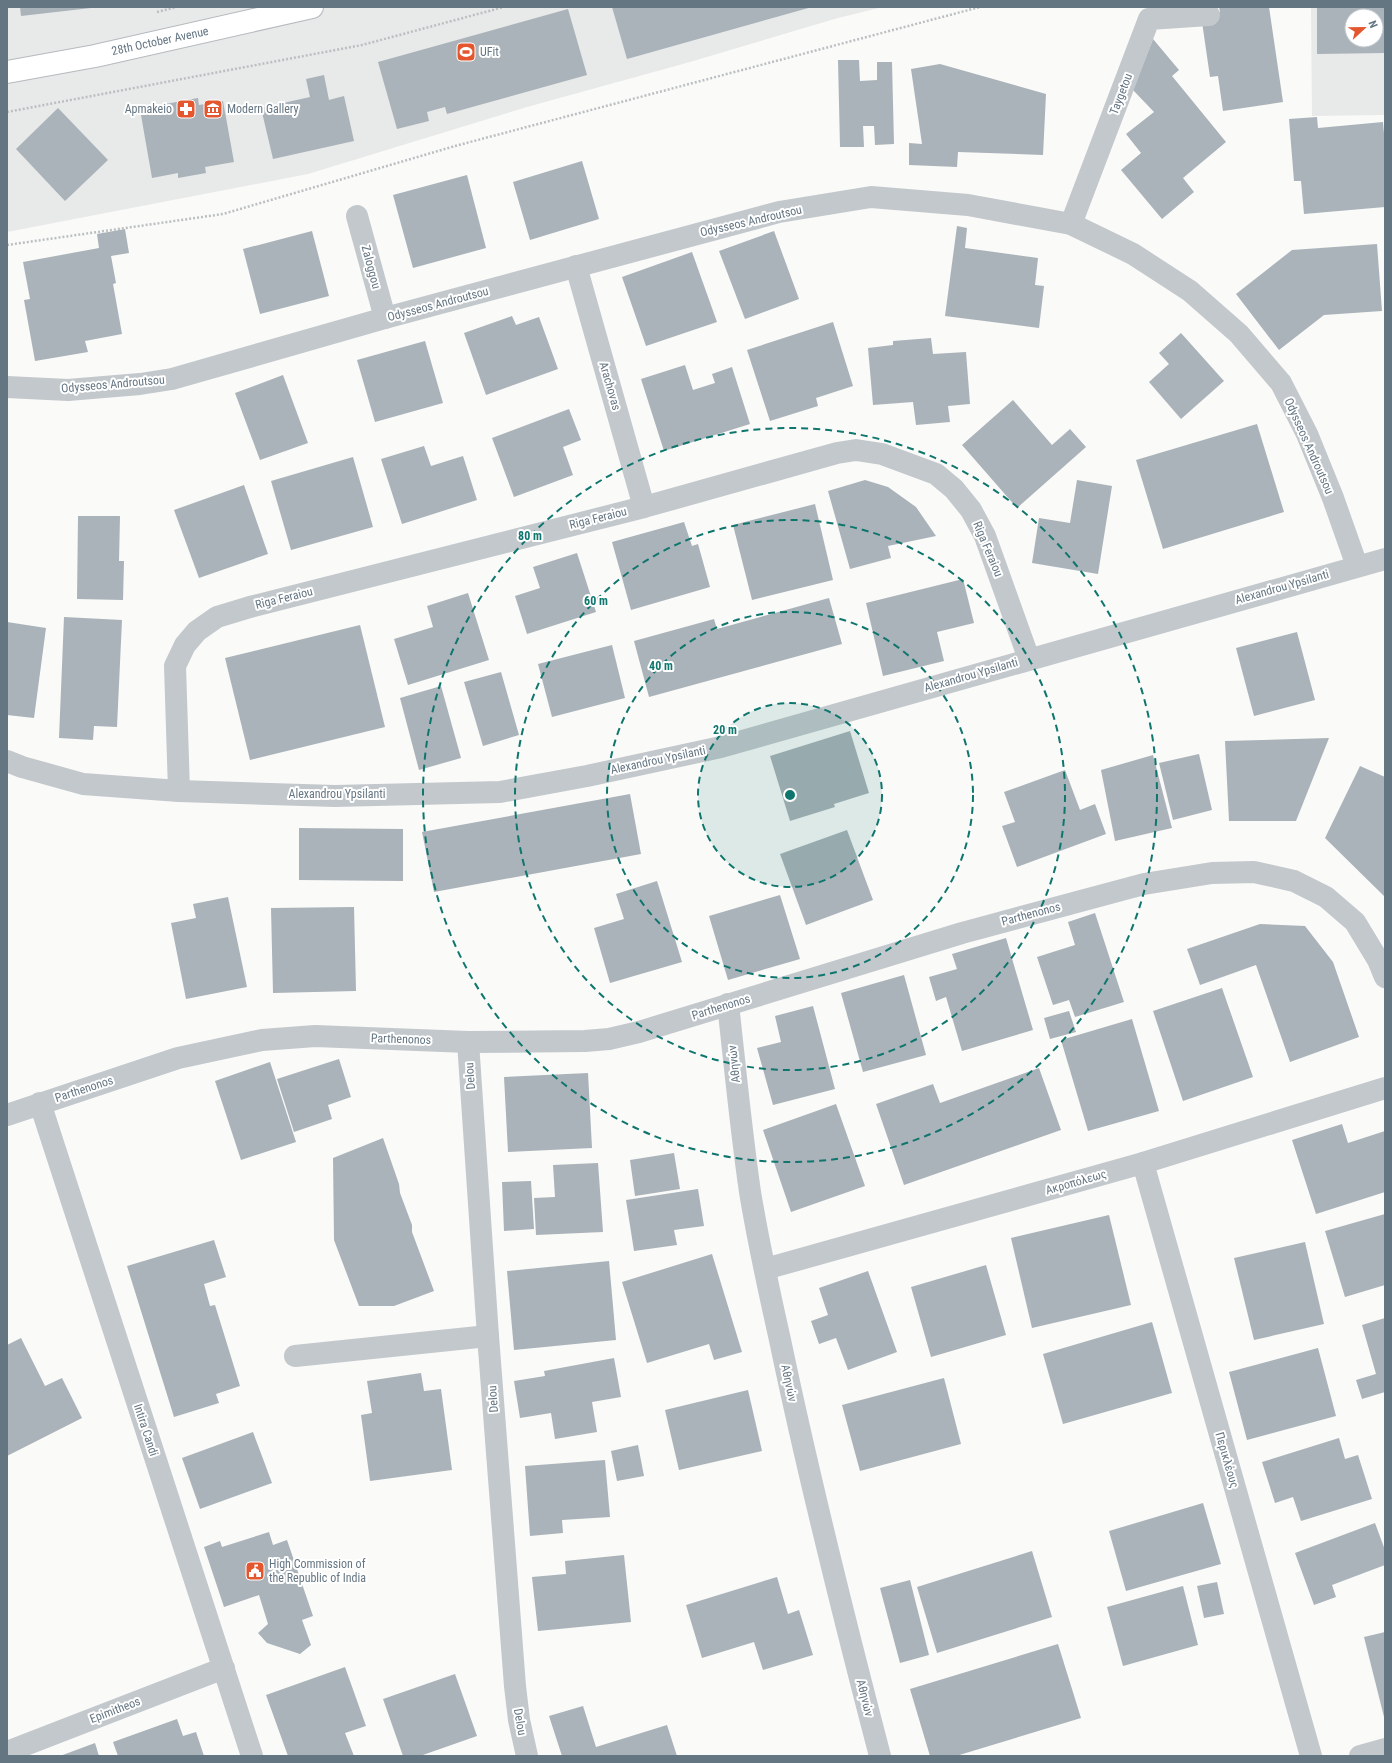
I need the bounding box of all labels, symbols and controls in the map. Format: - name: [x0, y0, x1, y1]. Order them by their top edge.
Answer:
- north arrow: [1344, 8, 1384, 48]
- text: N: [1366, 19, 1380, 30]
- street label: 28th October Avenue: [110, 24, 210, 58]
- sports icon: UFit: [455, 41, 477, 63]
- place label: UFit: [480, 45, 499, 59]
- street label: Taygetou: [1107, 71, 1135, 117]
- pharmacy icon: Apmakeio: [175, 98, 197, 120]
- museum icon: Modern Gallery: [202, 98, 224, 120]
- place label: Apmakeio: [125, 102, 172, 116]
- place label: Modern Gallery: [227, 102, 299, 116]
- street label: Odysseos Androutsou: [699, 202, 803, 240]
- street label: Zaloggou: [358, 244, 384, 290]
- street label: Odysseos Androutsou: [386, 284, 490, 324]
- street label: Arachovas: [596, 360, 624, 412]
- street label: Odysseos Androutsou: [61, 372, 166, 396]
- street label: Odysseos Androutsou: [1281, 396, 1337, 496]
- street label: Riga Feraiou: [568, 504, 628, 532]
- street label: Riga Feraiou: [970, 519, 1006, 579]
- text: 80 m: [518, 529, 542, 543]
- street label: Alexandrou Ypsilanti: [1233, 567, 1331, 607]
- street label: Riga Feraiou: [254, 584, 314, 612]
- text: 60 m: [584, 594, 608, 608]
- street label: Alexandrou Ypsilanti: [922, 655, 1020, 695]
- text: 40 m: [649, 659, 673, 673]
- text: 20 m: [713, 723, 737, 737]
- street label: Alexandrou Ypsilanti: [609, 743, 707, 777]
- street label: Alexandrou Ypsilanti: [288, 787, 386, 801]
- centre of rings: [783, 788, 797, 802]
- street label: Parthenonos: [1000, 899, 1062, 929]
- street label: Parthenonos: [690, 991, 752, 1023]
- street label: Parthenonos: [371, 1031, 431, 1047]
- street label: Αθηνών: [725, 1045, 743, 1083]
- street label: Delou: [462, 1062, 478, 1090]
- street label: Parthenonos: [53, 1073, 115, 1105]
- street label: Ακροπόλεως: [1044, 1167, 1108, 1197]
- street label: Αθηνών: [778, 1363, 800, 1403]
- street label: Delou: [485, 1385, 501, 1413]
- street label: Intira Candi: [131, 1402, 161, 1458]
- street label: Περικλέους: [1212, 1430, 1242, 1490]
- place label: High Commission of the Republic of India: [269, 1557, 366, 1585]
- public building icon: High Commission of the Republic of India: [244, 1560, 266, 1582]
- street label: Αθηνών: [854, 1678, 876, 1718]
- street label: Epimitheos: [88, 1694, 142, 1726]
- street label: Delou: [511, 1707, 529, 1737]

